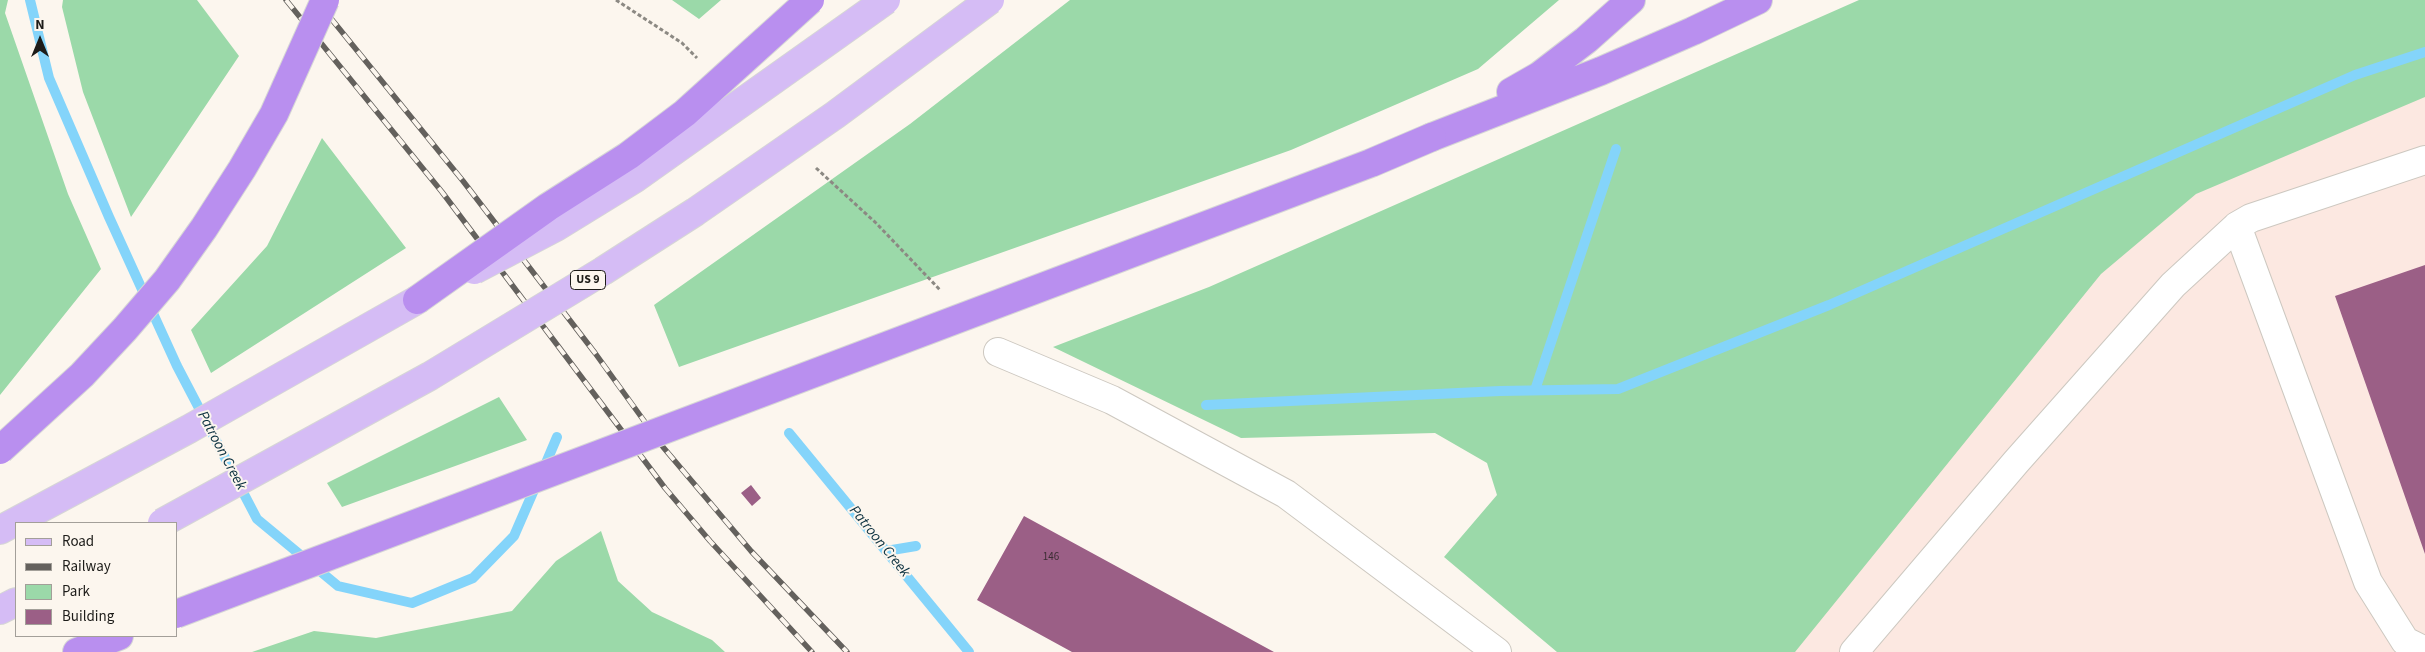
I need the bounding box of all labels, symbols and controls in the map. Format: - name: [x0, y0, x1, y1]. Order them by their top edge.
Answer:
- north arrow: [15, 15, 65, 65]
- text: N: [35, 15, 45, 35]
- road number: US 9: [570, 270, 606, 290]
- water label: Patroon Creek: [193, 408, 249, 494]
- water label: Patroon Creek: [845, 503, 913, 581]
- legend: [15, 522, 178, 637]
- text: Road: [62, 531, 94, 552]
- house number: 146: [1043, 551, 1059, 565]
- text: Railway: [62, 556, 111, 577]
- text: Park: [62, 581, 90, 602]
- text: Building: [62, 606, 114, 627]

